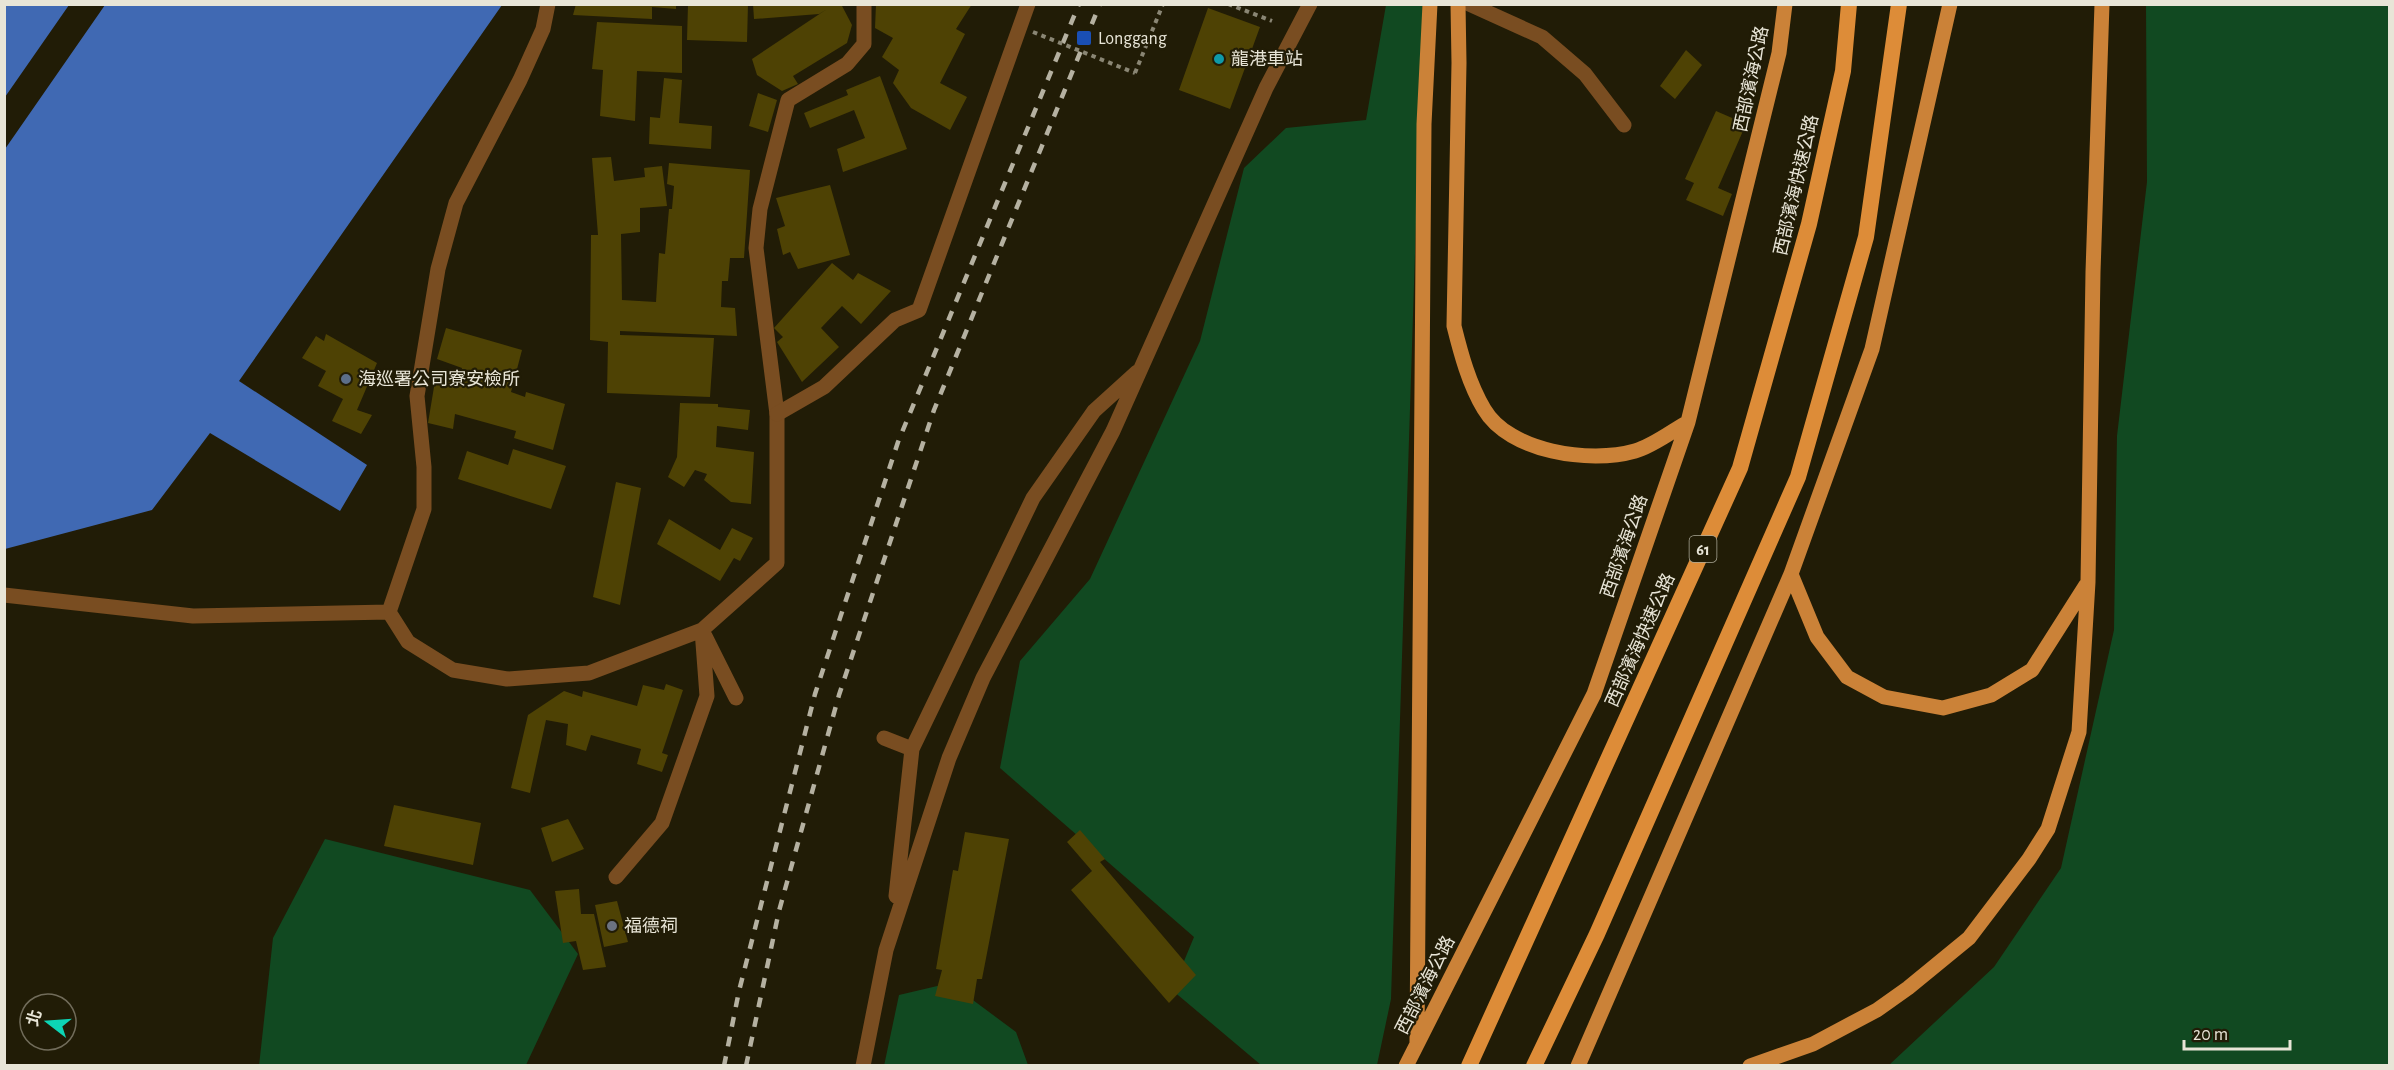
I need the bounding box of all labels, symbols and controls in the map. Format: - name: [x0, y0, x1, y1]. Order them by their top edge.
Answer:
- street label: 西部濱海公路: [1730, 24, 1772, 134]
- marker: Longgang: [1075, 29, 1093, 47]
- place label: Longgang: [1098, 30, 1167, 48]
- place label: 龍港車站: [1231, 49, 1303, 69]
- marker: 龍港車站: [1212, 52, 1226, 66]
- street label: 西部濱海快速公路: [1770, 113, 1822, 257]
- place label: 海巡署公司寮安檢所: [358, 369, 520, 389]
- marker: 海巡署公司寮安檢所: [339, 372, 353, 386]
- street label: 西部濱海公路: [1597, 492, 1651, 600]
- road number: 61: [1690, 536, 1716, 562]
- street label: 西部濱海快速公路: [1602, 570, 1678, 710]
- place label: 福德祠: [624, 916, 678, 936]
- marker: 福德祠: [605, 919, 619, 933]
- street label: 西部濱海公路: [1392, 932, 1458, 1038]
- north arrow: [18, 992, 78, 1052]
- text: 北: [24, 1008, 45, 1028]
- scale bar: [2184, 1013, 2290, 1051]
- text: 20 m: [2193, 1026, 2228, 1044]

